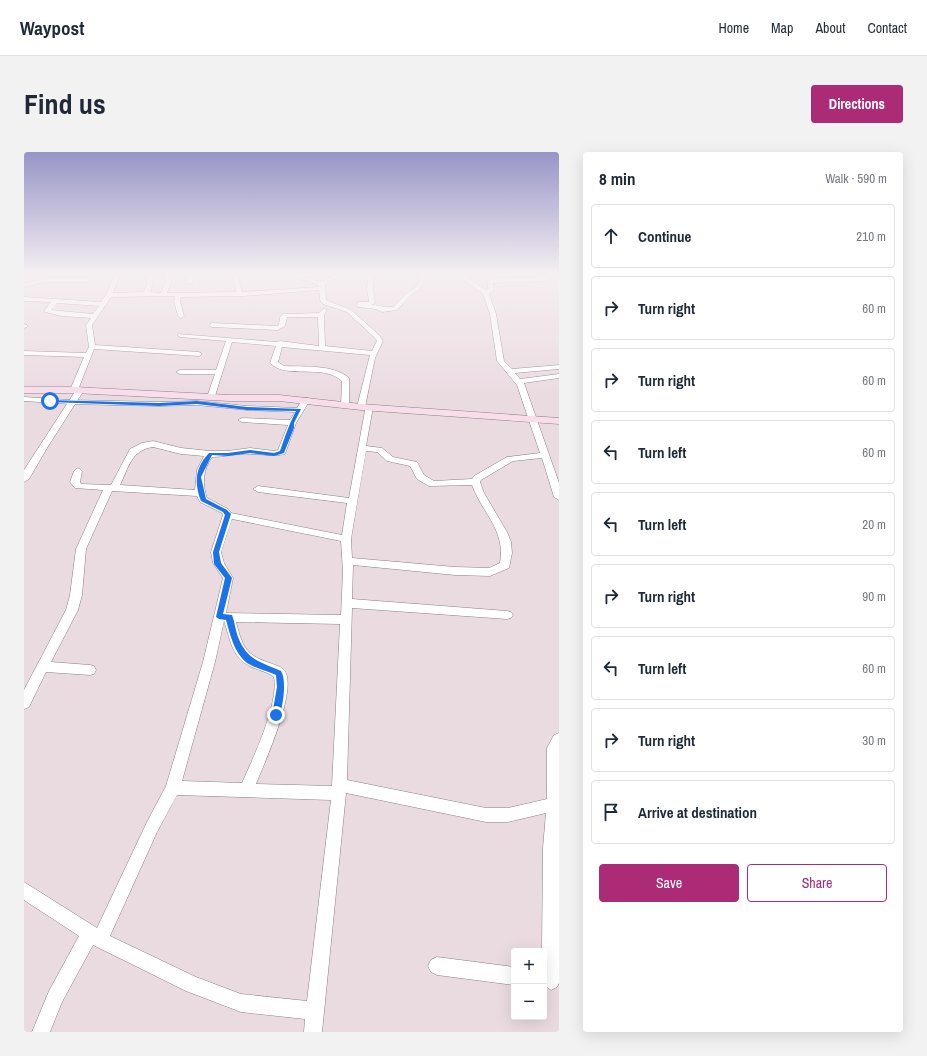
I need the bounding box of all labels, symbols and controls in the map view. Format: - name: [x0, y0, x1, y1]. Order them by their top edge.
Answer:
- text: Waypost: [20, 15, 84, 41]
- text: Home: [718, 19, 749, 37]
- text: Map: [771, 19, 793, 37]
- text: About: [815, 19, 845, 37]
- text: Contact: [867, 19, 907, 37]
- text: Find us: [24, 85, 106, 123]
- button: Directions: [811, 85, 903, 123]
- text: 8 min: [599, 167, 635, 190]
- text: Walk · 590 m: [825, 170, 887, 187]
- icon: ahead: [600, 225, 622, 247]
- text: Continue: [638, 226, 691, 247]
- text: 210 m: [856, 228, 886, 245]
- icon: right: [600, 297, 622, 319]
- text: Turn right: [638, 298, 695, 319]
- text: 60 m: [862, 300, 886, 317]
- icon: right: [600, 369, 622, 391]
- text: Turn right: [638, 370, 695, 391]
- text: 60 m: [862, 372, 886, 389]
- route start: [41, 392, 59, 410]
- icon: left: [600, 441, 622, 463]
- text: Turn left: [638, 442, 686, 463]
- text: 60 m: [862, 444, 886, 461]
- icon: left: [600, 513, 622, 535]
- text: Turn left: [638, 514, 686, 535]
- text: 20 m: [862, 516, 886, 533]
- icon: right: [600, 585, 622, 607]
- text: Turn right: [638, 586, 695, 607]
- text: 90 m: [862, 588, 886, 605]
- icon: left: [600, 657, 622, 679]
- text: Turn left: [638, 658, 686, 679]
- text: 60 m: [862, 660, 886, 677]
- route end: [267, 706, 285, 724]
- icon: right: [600, 729, 622, 751]
- text: Turn right: [638, 730, 695, 751]
- text: 30 m: [862, 732, 886, 749]
- icon: arrive: [600, 801, 622, 823]
- text: Arrive at destination: [638, 802, 757, 823]
- button: Save: [599, 864, 739, 902]
- button: Share: [747, 864, 887, 902]
- map controls: [511, 948, 547, 1020]
- button: +: [511, 948, 547, 984]
- button: −: [511, 984, 547, 1020]

